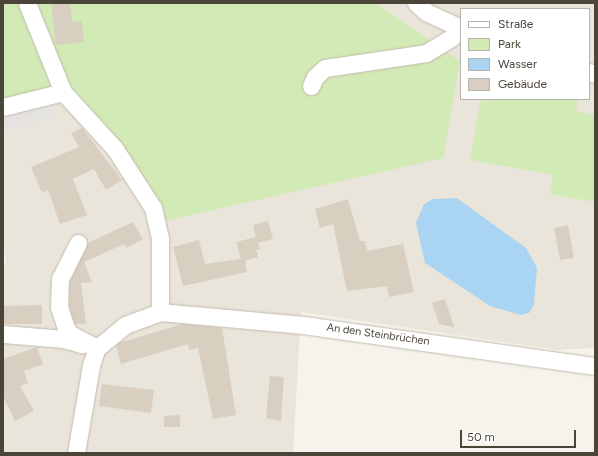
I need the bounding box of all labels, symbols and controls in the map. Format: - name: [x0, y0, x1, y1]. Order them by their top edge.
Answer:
- legend: [460, 8, 590, 100]
- text: Straße: [498, 17, 533, 31]
- text: Park: [498, 37, 521, 51]
- text: Wasser: [498, 57, 537, 71]
- text: Gebäude: [498, 77, 547, 91]
- street label: An den Steinbrüchen: [326, 321, 430, 349]
- scale bar: [462, 422, 578, 448]
- text: 50 m: [467, 430, 495, 444]

